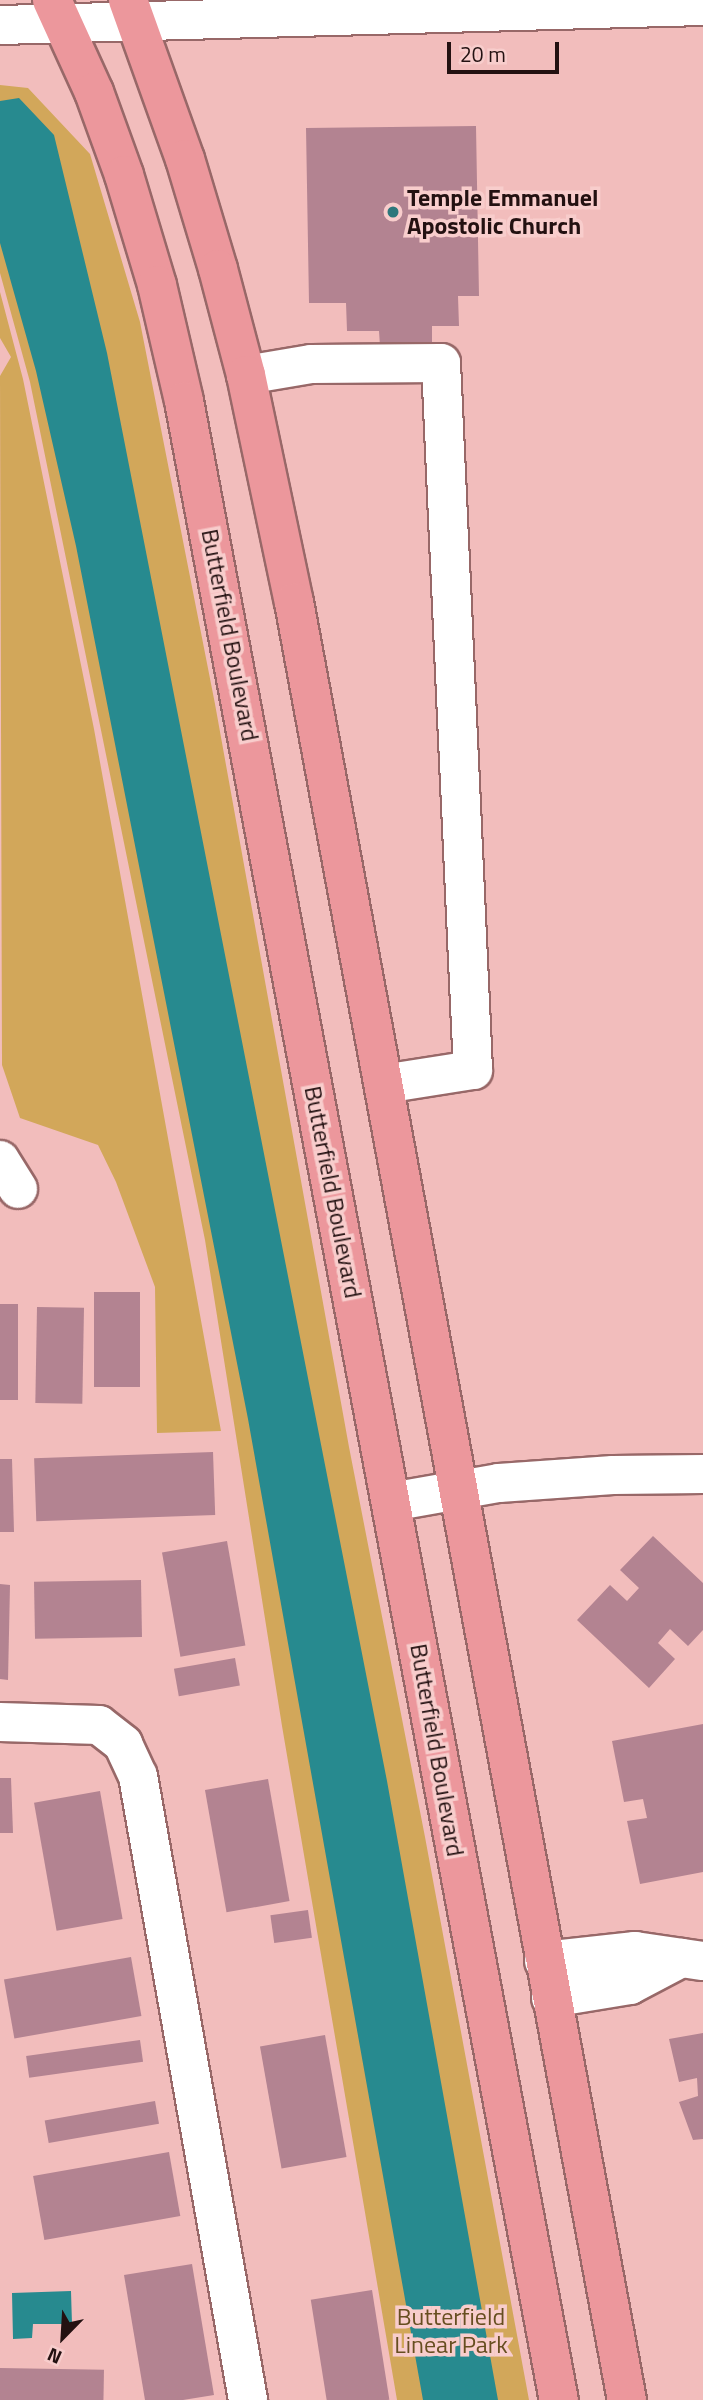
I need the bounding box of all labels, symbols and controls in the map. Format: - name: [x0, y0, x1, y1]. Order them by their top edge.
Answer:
- scale bar: [451, 28, 563, 72]
- text: 20 m: [460, 38, 506, 70]
- place label: Temple Emmanuel Apostolic Church: [407, 184, 598, 240]
- marker: Temple Emmanuel Apostolic Church: [385, 204, 401, 220]
- street label: Butterfield Boulevard: [195, 527, 265, 743]
- street label: Butterfield Boulevard: [298, 1084, 368, 1300]
- street label: Butterfield Boulevard: [404, 1641, 470, 1859]
- north arrow: [28, 2302, 98, 2372]
- park label: Butterfield Linear Park: [394, 2303, 508, 2359]
- text: N: [42, 2341, 66, 2373]

